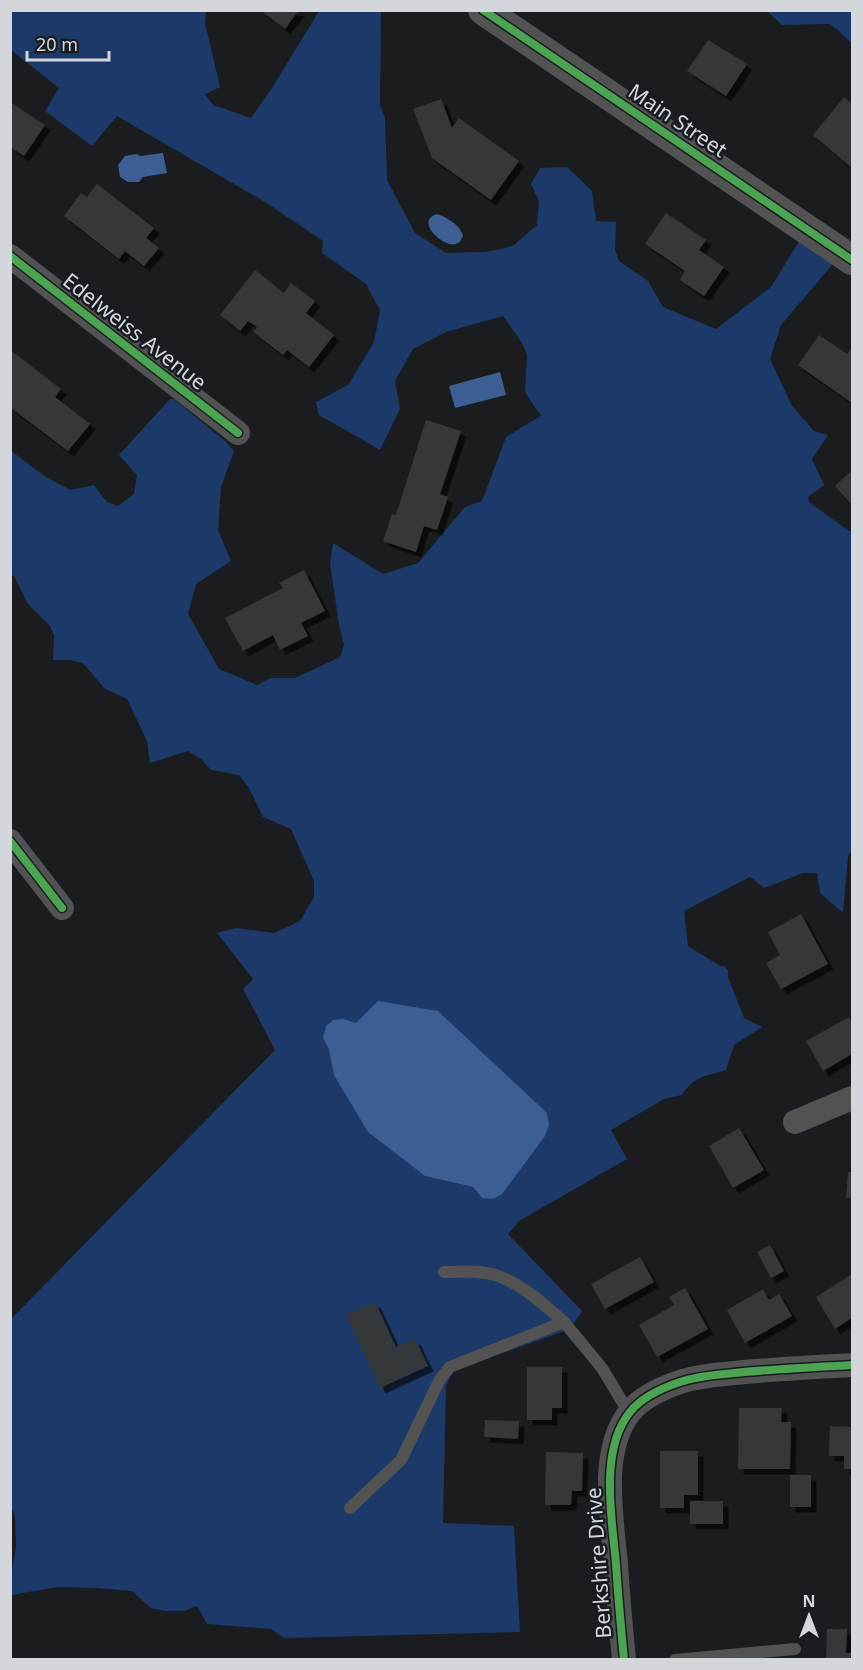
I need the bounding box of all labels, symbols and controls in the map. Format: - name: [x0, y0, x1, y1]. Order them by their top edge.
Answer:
- scale bar: [27, 24, 110, 62]
- text: 20 m: [36, 32, 78, 56]
- street label: Main Street: [623, 77, 733, 164]
- street label: Edelweiss Avenue: [57, 266, 213, 396]
- street label: Berkshire Drive: [579, 1487, 617, 1639]
- north arrow: [779, 1586, 839, 1646]
- text: N: [802, 1590, 816, 1612]

